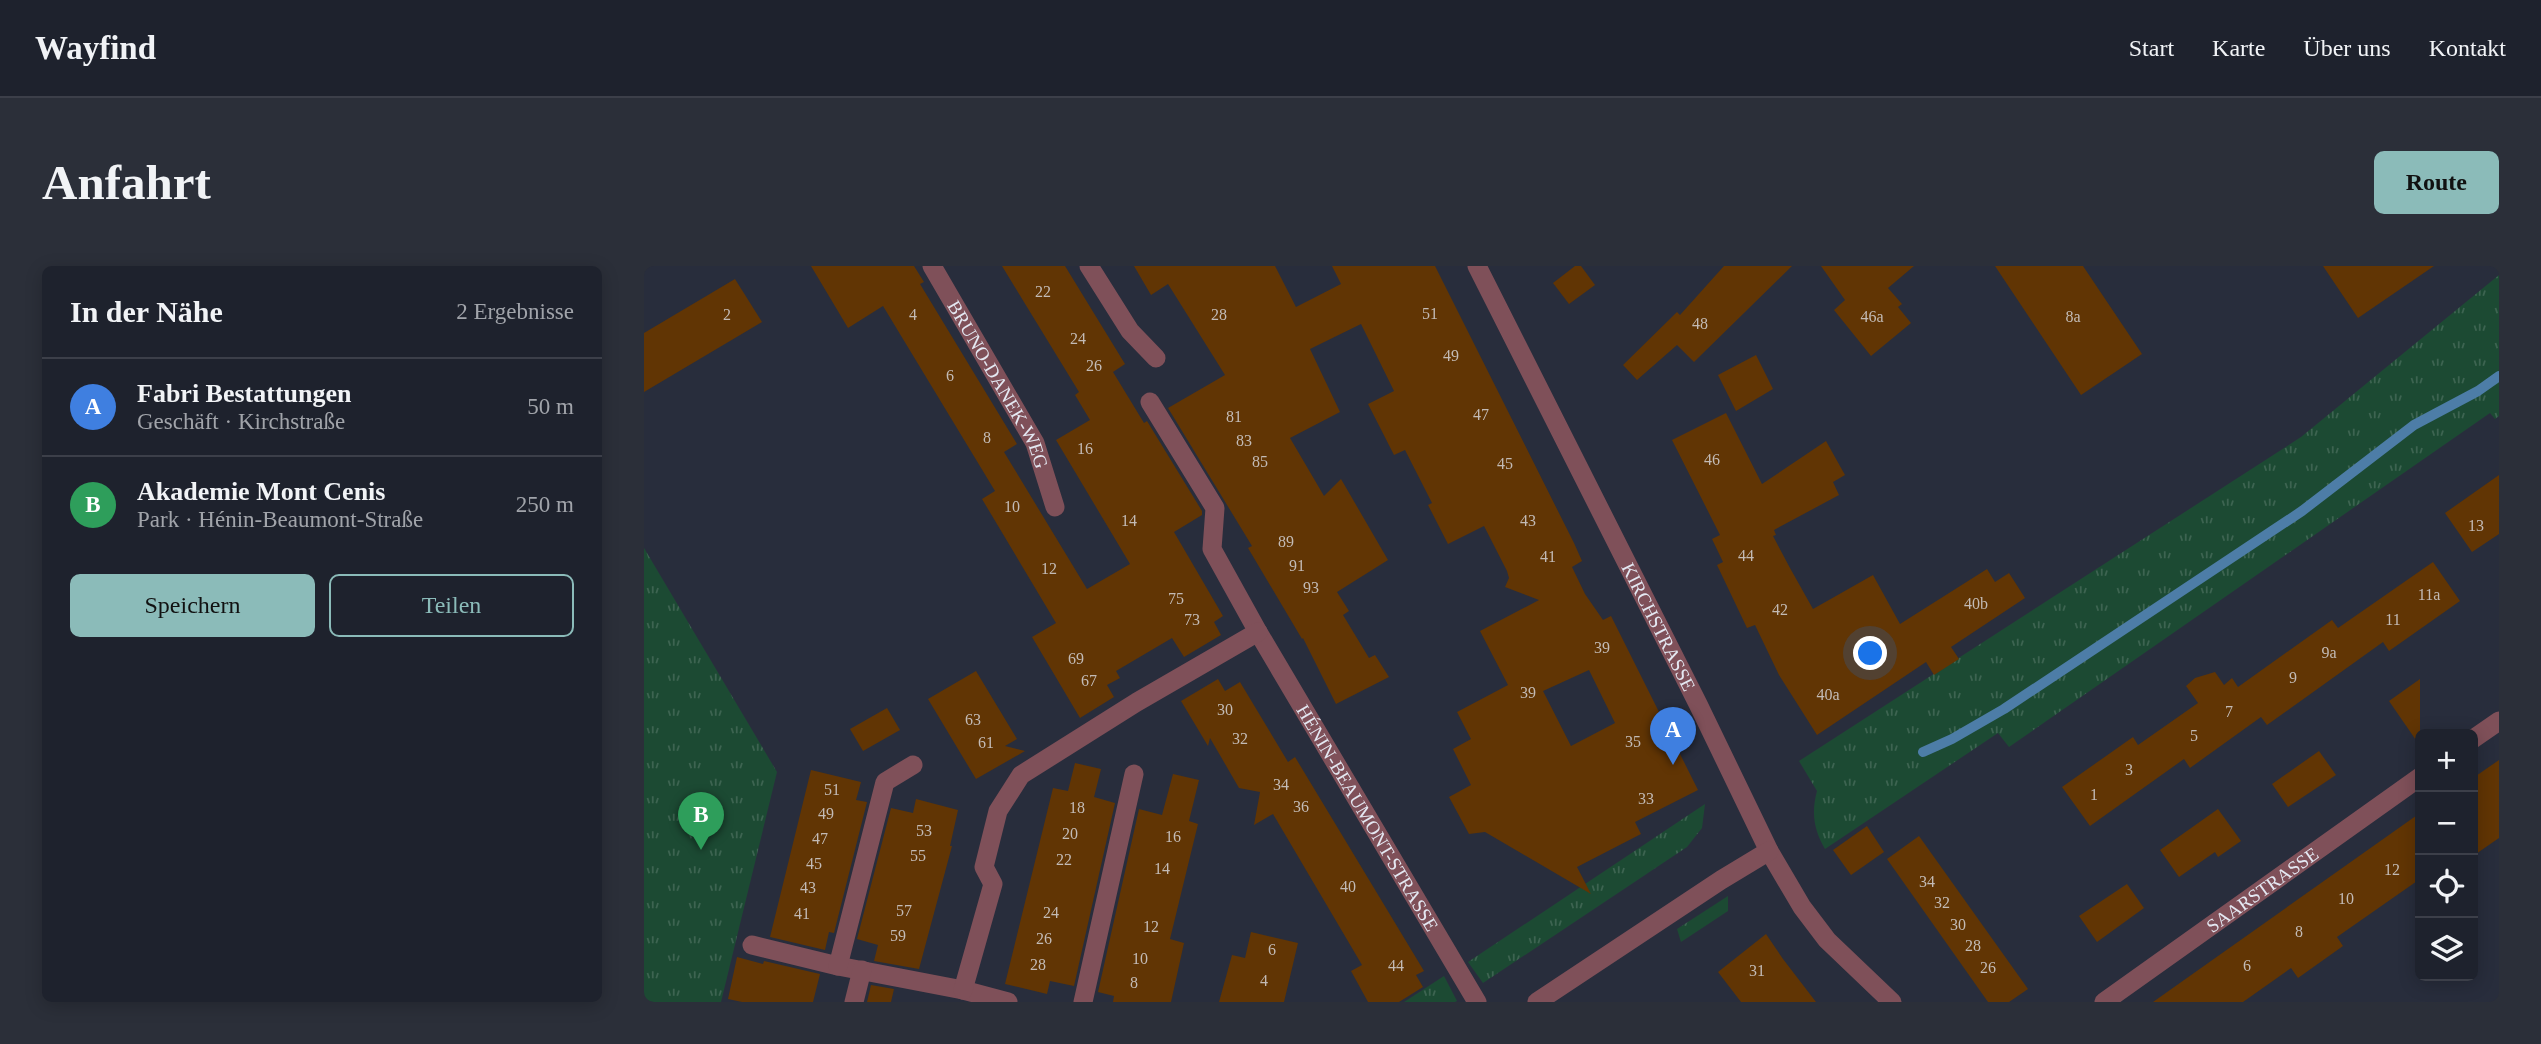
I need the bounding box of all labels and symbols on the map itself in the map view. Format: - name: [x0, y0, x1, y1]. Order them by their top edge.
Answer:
- house number: 22: [1035, 283, 1051, 300]
- street label: BRUNO-DANEK-WEG: [944, 297, 1053, 471]
- house number: 51: [1422, 305, 1438, 322]
- house number: 2: [723, 306, 731, 323]
- house number: 4: [909, 306, 917, 323]
- house number: 28: [1211, 306, 1227, 323]
- house number: 46a: [1860, 308, 1884, 325]
- house number: 8a: [2065, 308, 2081, 325]
- house number: 48: [1692, 315, 1708, 332]
- house number: 24: [1070, 330, 1086, 347]
- house number: 49: [1443, 347, 1459, 364]
- house number: 26: [1086, 357, 1102, 374]
- house number: 6: [946, 367, 954, 384]
- house number: 47: [1473, 406, 1489, 423]
- house number: 81: [1226, 408, 1242, 425]
- house number: 8: [983, 429, 991, 446]
- house number: 83: [1236, 432, 1252, 449]
- house number: 16: [1077, 440, 1093, 457]
- house number: 46: [1704, 451, 1720, 468]
- house number: 85: [1252, 453, 1268, 470]
- house number: 45: [1497, 455, 1513, 472]
- house number: 10: [1004, 498, 1020, 515]
- house number: 14: [1121, 512, 1137, 529]
- house number: 43: [1520, 512, 1536, 529]
- house number: 13: [2468, 517, 2484, 534]
- house number: 89: [1278, 533, 1294, 550]
- house number: 44: [1738, 547, 1754, 564]
- house number: 41: [1540, 548, 1556, 565]
- house number: 91: [1289, 557, 1305, 574]
- street label: KIRCHSTRASSE: [1618, 559, 1700, 694]
- house number: 12: [1041, 560, 1057, 577]
- house number: 93: [1303, 579, 1319, 596]
- house number: 11a: [2418, 586, 2440, 603]
- house number: 75: [1168, 590, 1184, 607]
- house number: 40b: [1964, 595, 1988, 612]
- house number: 42: [1772, 601, 1788, 618]
- house number: 73: [1184, 611, 1200, 628]
- house number: 11: [2385, 611, 2401, 628]
- your location: [1853, 636, 1887, 670]
- house number: 39: [1594, 639, 1610, 656]
- house number: 9a: [2321, 644, 2337, 661]
- house number: 69: [1068, 650, 1084, 667]
- house number: 9: [2289, 669, 2297, 686]
- house number: 67: [1081, 672, 1097, 689]
- house number: 39: [1520, 684, 1536, 701]
- house number: 40a: [1816, 686, 1840, 703]
- house number: 30: [1217, 701, 1233, 718]
- street label: HÉNIN-BEAUMONT-STRASSE: [1293, 701, 1443, 934]
- house number: 7: [2225, 703, 2233, 720]
- pin: A: [1650, 707, 1696, 765]
- house number: 63: [965, 711, 981, 728]
- house number: 5: [2190, 727, 2198, 744]
- house number: 32: [1232, 730, 1248, 747]
- house number: 35: [1625, 733, 1641, 750]
- house number: 61: [978, 734, 994, 751]
- house number: 3: [2125, 761, 2133, 778]
- house number: 34: [1273, 776, 1289, 793]
- house number: 51: [824, 781, 840, 798]
- house number: 1: [2090, 786, 2098, 803]
- house number: 33: [1638, 790, 1654, 807]
- pin: B: [678, 792, 724, 850]
- house number: 36: [1293, 798, 1309, 815]
- house number: 18: [1069, 799, 1085, 816]
- house number: 49: [818, 805, 834, 822]
- house number: 53: [916, 822, 932, 839]
- house number: 20: [1062, 825, 1078, 842]
- house number: 16: [1165, 828, 1181, 845]
- house number: 47: [812, 830, 828, 847]
- street label: SAARSTRASSE: [2202, 843, 2322, 936]
- house number: 55: [910, 847, 926, 864]
- house number: 22: [1056, 851, 1072, 868]
- house number: 45: [806, 855, 822, 872]
- house number: 14: [1154, 860, 1170, 877]
- house number: 12: [2384, 861, 2400, 878]
- house number: 34: [1919, 873, 1935, 890]
- house number: 40: [1340, 878, 1356, 895]
- house number: 43: [800, 879, 816, 896]
- house number: 10: [2338, 890, 2354, 907]
- house number: 32: [1934, 894, 1950, 911]
- house number: 57: [896, 902, 912, 919]
- house number: 24: [1043, 904, 1059, 921]
- house number: 41: [794, 905, 810, 922]
- house number: 30: [1950, 916, 1966, 933]
- house number: 12: [1143, 918, 1159, 935]
- house number: 8: [2295, 923, 2303, 940]
- house number: 59: [890, 927, 906, 944]
- house number: 26: [1036, 930, 1052, 947]
- house number: 28: [1965, 937, 1981, 954]
- house number: 6: [1268, 941, 1276, 958]
- house number: 10: [1132, 950, 1148, 967]
- house number: 28: [1030, 956, 1046, 973]
- house number: 44: [1388, 957, 1404, 974]
- house number: 6: [2243, 957, 2251, 974]
- house number: 26: [1980, 959, 1996, 976]
- house number: 31: [1749, 962, 1765, 979]
- house number: 4: [1260, 972, 1268, 989]
- house number: 8: [1130, 974, 1138, 991]

